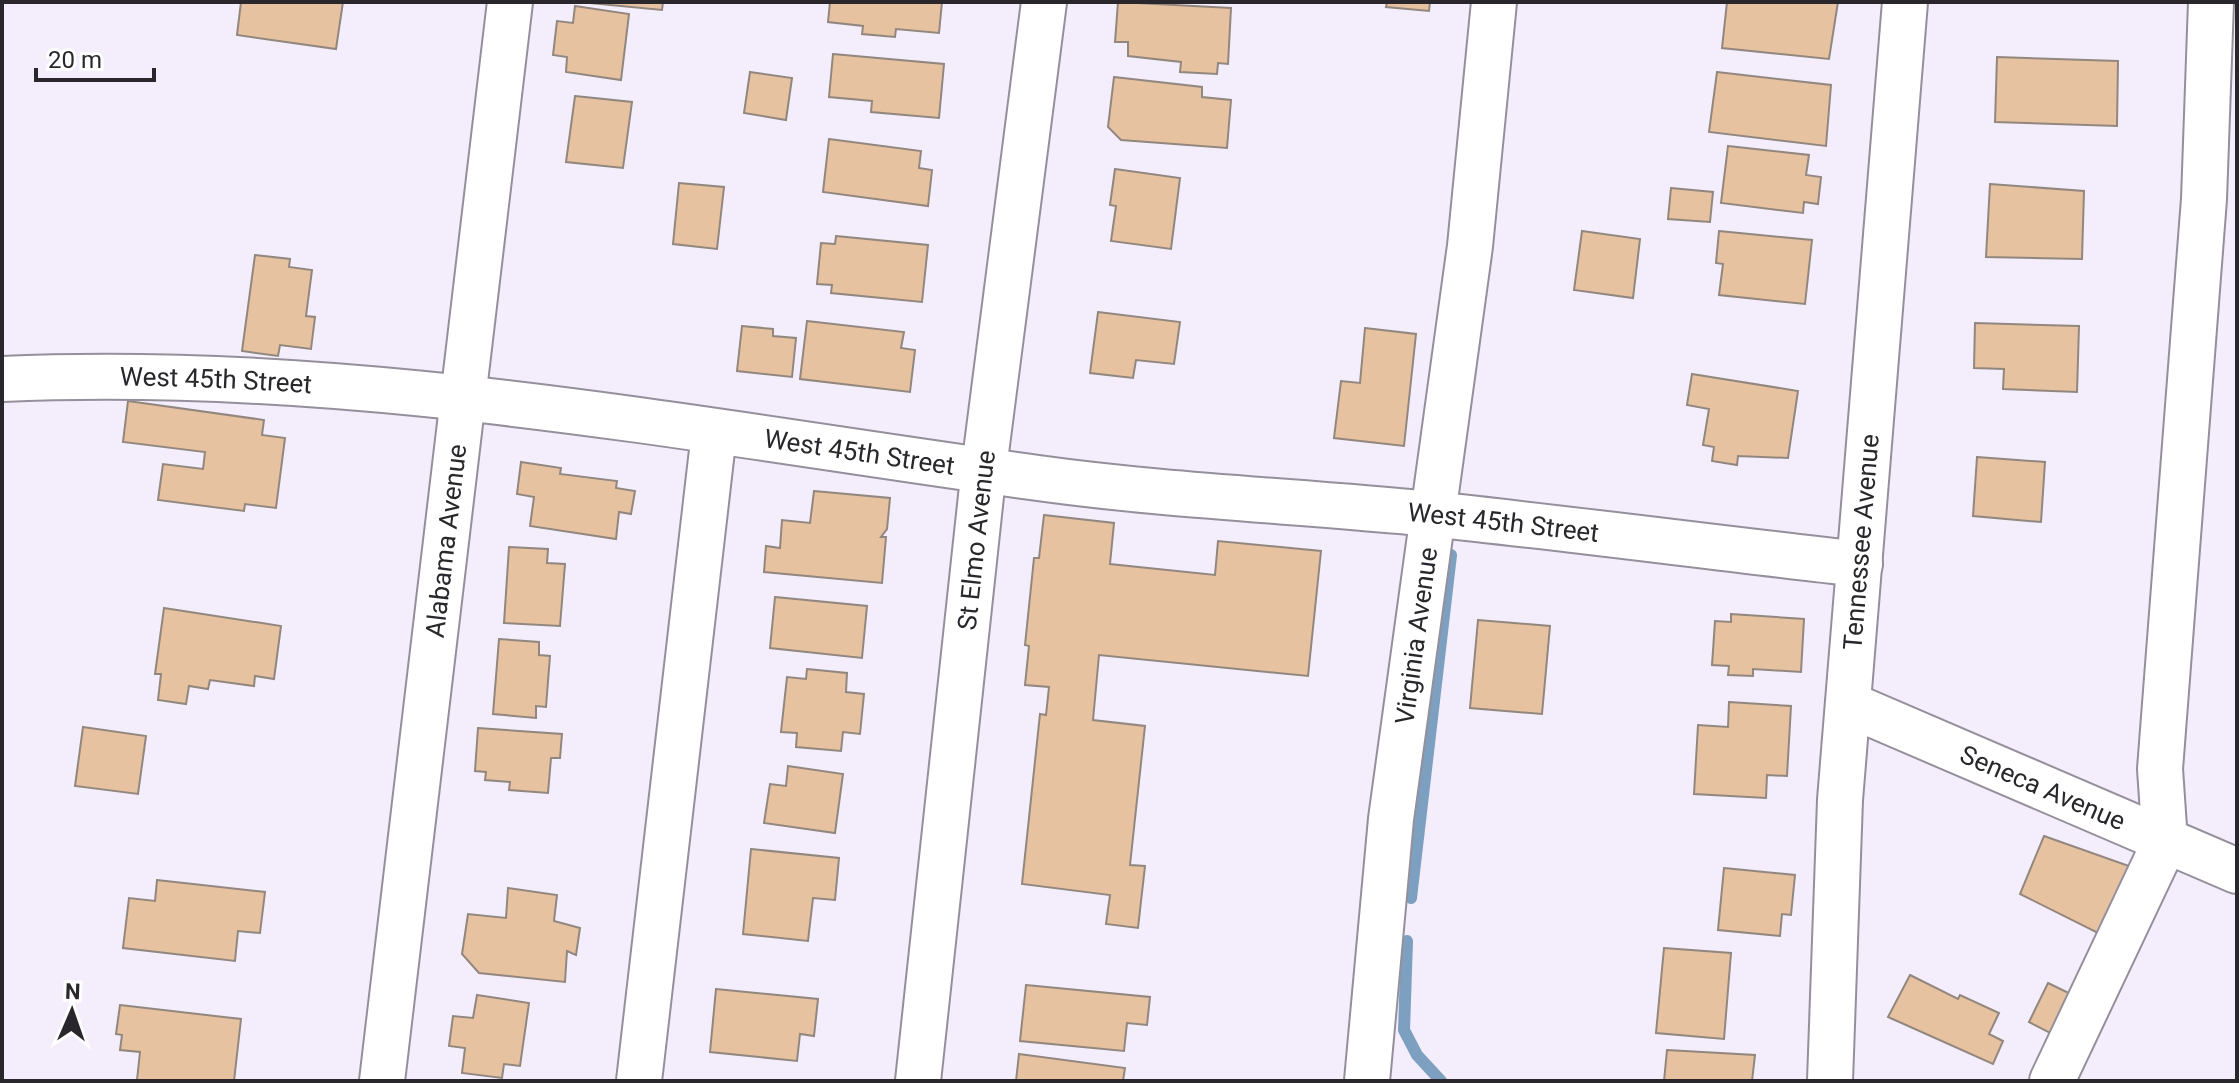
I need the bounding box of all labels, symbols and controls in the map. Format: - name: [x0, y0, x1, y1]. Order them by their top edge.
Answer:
- scale bar: [36, 32, 154, 82]
- text: 20 m: [48, 46, 102, 74]
- street label: West 45th Street: [120, 362, 313, 399]
- street label: West 45th Street: [762, 423, 957, 481]
- street label: Tennessee Avenue: [1837, 433, 1885, 651]
- street label: Alabama Avenue: [420, 442, 472, 639]
- street label: St Elmo Avenue: [952, 448, 1001, 632]
- street label: West 45th Street: [1407, 497, 1601, 548]
- street label: Virginia Avenue: [1389, 545, 1443, 726]
- street label: Seneca Avenue: [1956, 739, 2130, 836]
- north arrow: [32, 971, 112, 1051]
- text: N: [64, 979, 81, 1004]

